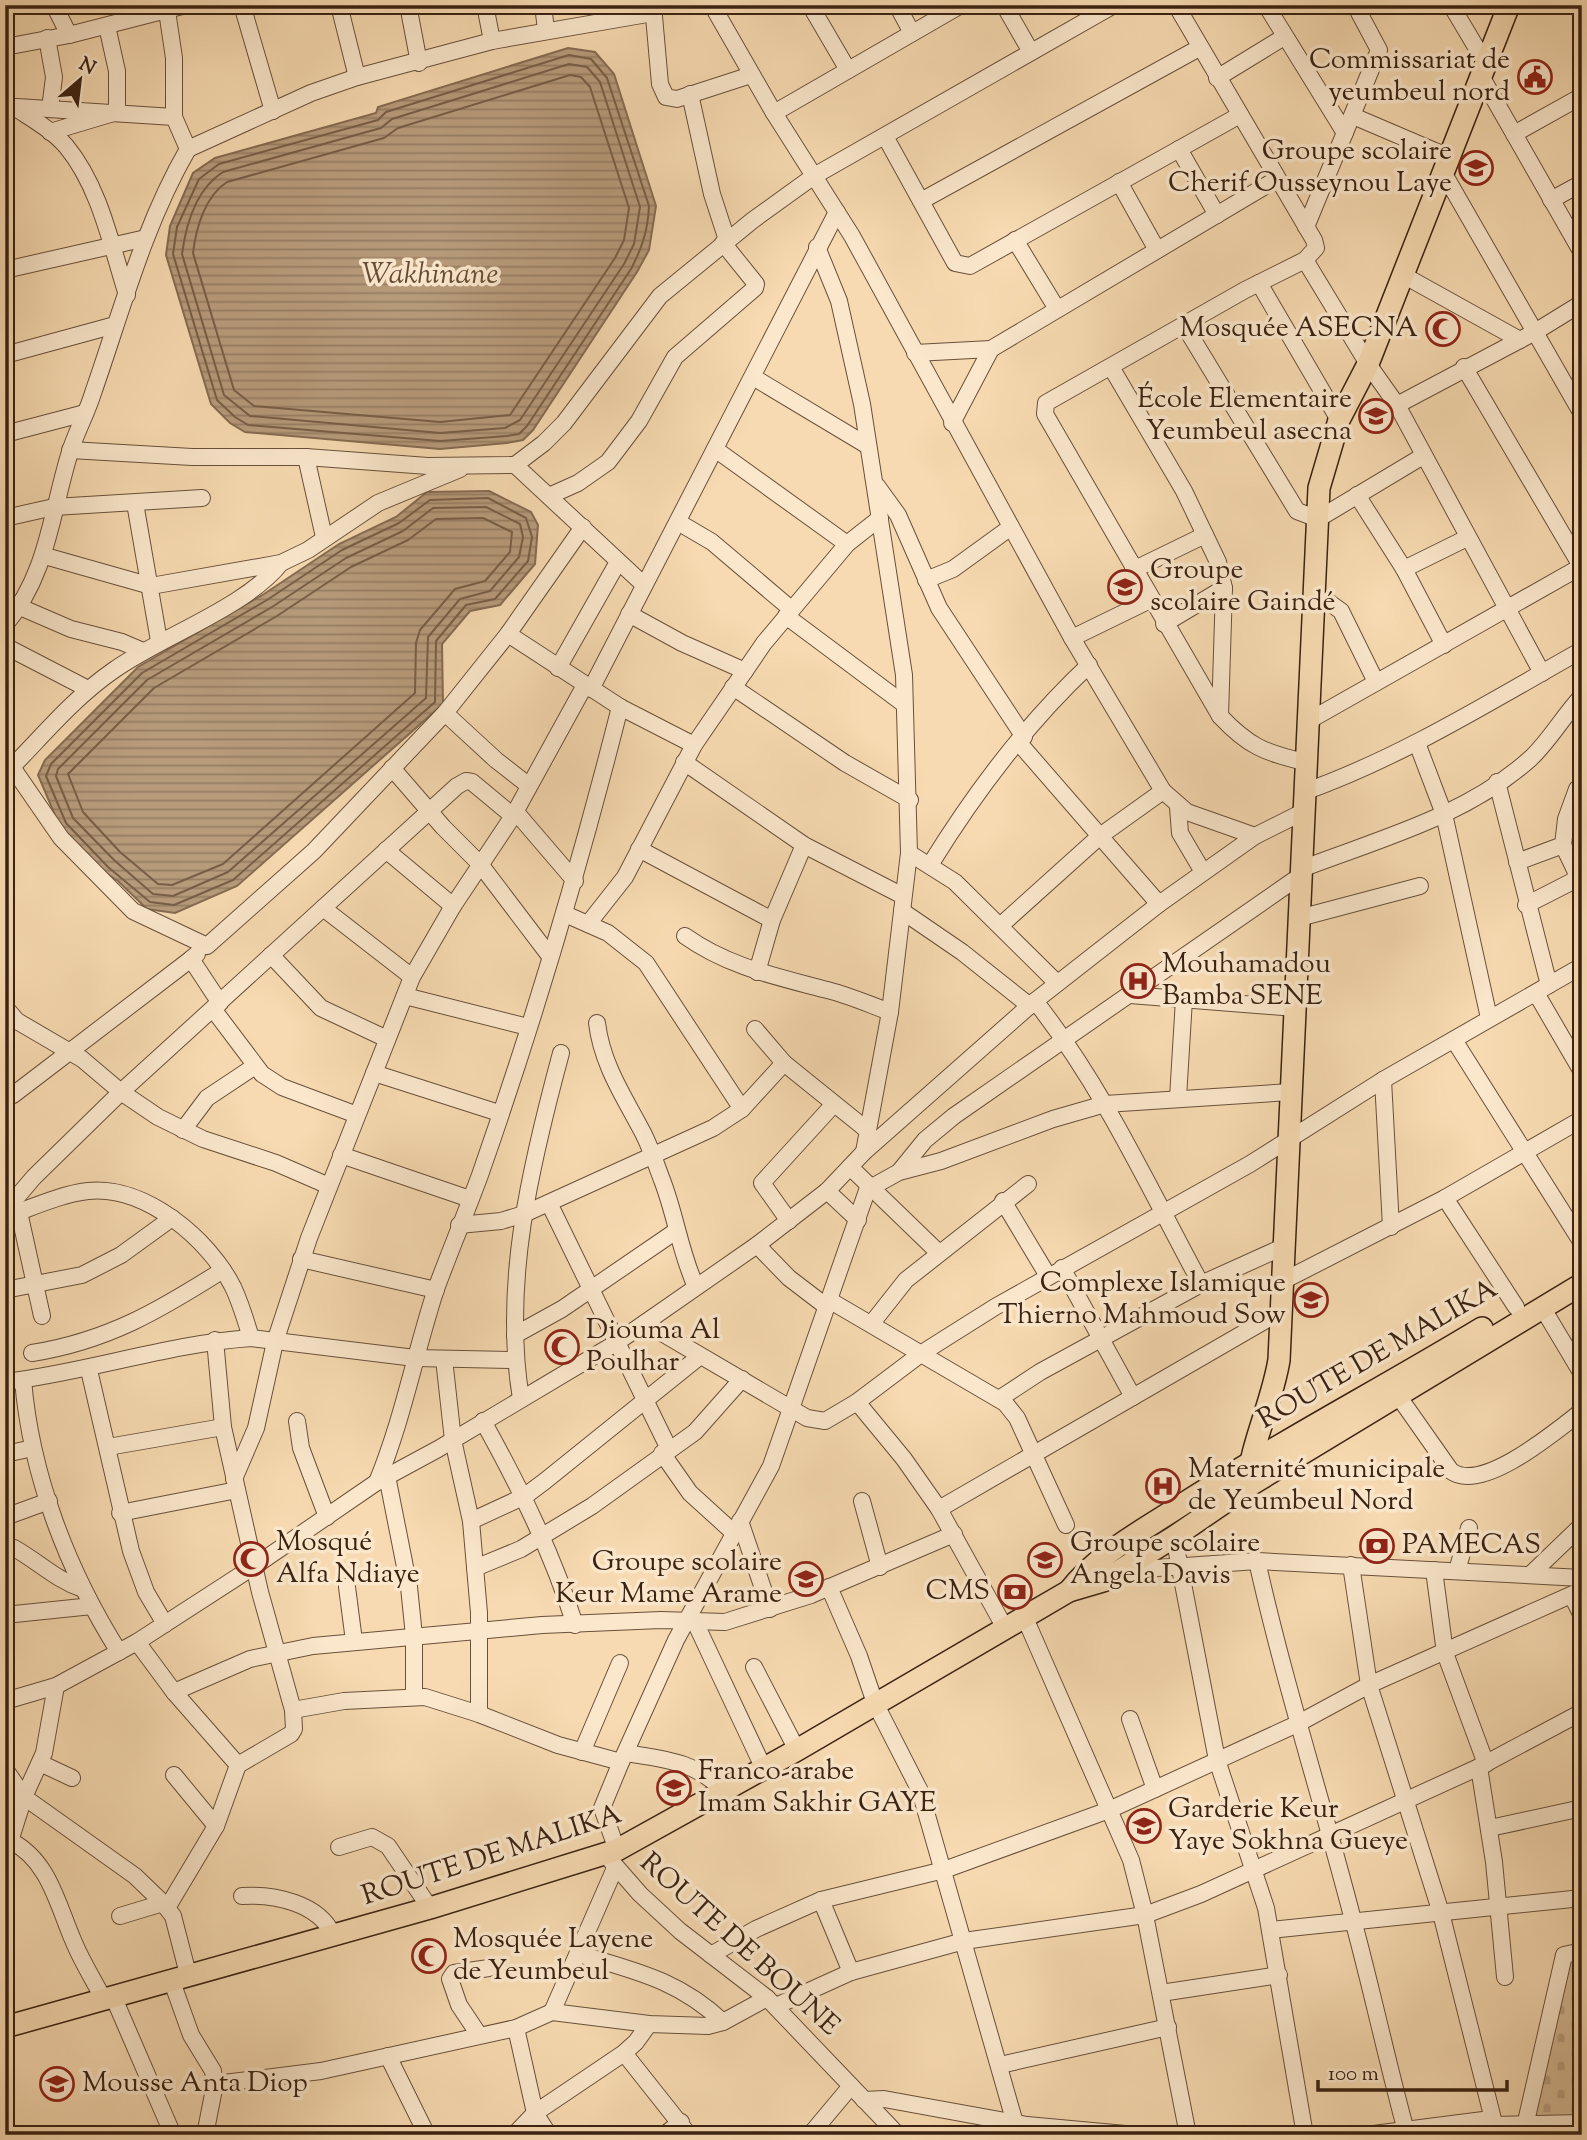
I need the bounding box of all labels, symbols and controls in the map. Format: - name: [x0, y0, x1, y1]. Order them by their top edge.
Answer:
- place label: Commissariat de yeumbeul nord: [1309, 41, 1510, 113]
- north arrow: [46, 46, 116, 116]
- text: N: [74, 52, 100, 83]
- public building icon: Commissariat de yeumbeul nord: [1516, 58, 1554, 96]
- place label: Groupe scolaire Cherif Ousseynou Laye: [1168, 132, 1452, 204]
- school or university icon: Groupe scolaire Cherif Ousseynou Laye: [1457, 149, 1495, 187]
- water label: Wakhinane: [362, 254, 498, 297]
- place label: Mosquée ASECNA: [1180, 309, 1418, 349]
- mosque icon: Mosquée ASECNA: [1424, 310, 1462, 348]
- place label: École Elementaire Yeumbeul asecna: [1137, 380, 1352, 452]
- school or university icon: École Elementaire Yeumbeul asecna: [1357, 397, 1395, 435]
- place label: Groupe scolaire Gaindé: [1150, 551, 1336, 623]
- school or university icon: Groupe scolaire Gaindé: [1106, 568, 1144, 606]
- place label: Mouhamadou Bamba SENE: [1162, 945, 1331, 1017]
- hospital icon: Mouhamadou Bamba SENE: [1119, 962, 1157, 1000]
- place label: Complexe Islamique Thierno Mahmoud Sow: [998, 1264, 1286, 1336]
- street label: ROUTE DE MALIKA: [1251, 1270, 1506, 1440]
- school or university icon: Complexe Islamique Thierno Mahmoud Sow: [1292, 1281, 1330, 1319]
- place label: Diouma Al Poulhar: [586, 1311, 720, 1383]
- mosque icon: Diouma Al Poulhar: [543, 1328, 581, 1366]
- place label: Maternité municipale de Yeumbeul Nord: [1188, 1450, 1445, 1522]
- hospital icon: Maternité municipale de Yeumbeul Nord: [1144, 1467, 1182, 1505]
- place label: Mosqué Alfa Ndiaye: [276, 1523, 420, 1595]
- place label: Groupe scolaire Angela Davis: [1070, 1524, 1260, 1596]
- place label: PAMECAS: [1402, 1526, 1541, 1566]
- bank icon: PAMECAS: [1358, 1527, 1396, 1565]
- mosque icon: Mosqué Alfa Ndiaye: [232, 1540, 270, 1578]
- school or university icon: Groupe scolaire Angela Davis: [1026, 1541, 1064, 1579]
- place label: Groupe scolaire Keur Mame Arame: [555, 1543, 782, 1615]
- school or university icon: Groupe scolaire Keur Mame Arame: [787, 1560, 825, 1598]
- place label: CMS: [925, 1572, 990, 1612]
- bank icon: CMS: [996, 1573, 1034, 1611]
- place label: Franco-arabe Imam Sakhir GAYE: [698, 1752, 936, 1824]
- school or university icon: Franco-arabe Imam Sakhir GAYE: [655, 1769, 693, 1807]
- place label: Garderie Keur Yaye Sokhna Gueye: [1168, 1790, 1408, 1862]
- street label: ROUTE DE MALIKA: [357, 1795, 627, 1917]
- school or university icon: Garderie Keur Yaye Sokhna Gueye: [1125, 1807, 1163, 1845]
- street label: ROUTE DE BOUNE: [630, 1844, 848, 2046]
- place label: Mosquée Layene de Yeumbeul: [453, 1920, 653, 1992]
- mosque icon: Mosquée Layene de Yeumbeul: [410, 1937, 448, 1975]
- scale bar: [1318, 2049, 1506, 2093]
- text: 100 m: [1328, 2060, 1379, 2090]
- place label: Mousse Anta Diop: [82, 2064, 308, 2104]
- school or university icon: Mousse Anta Diop: [38, 2065, 76, 2103]

